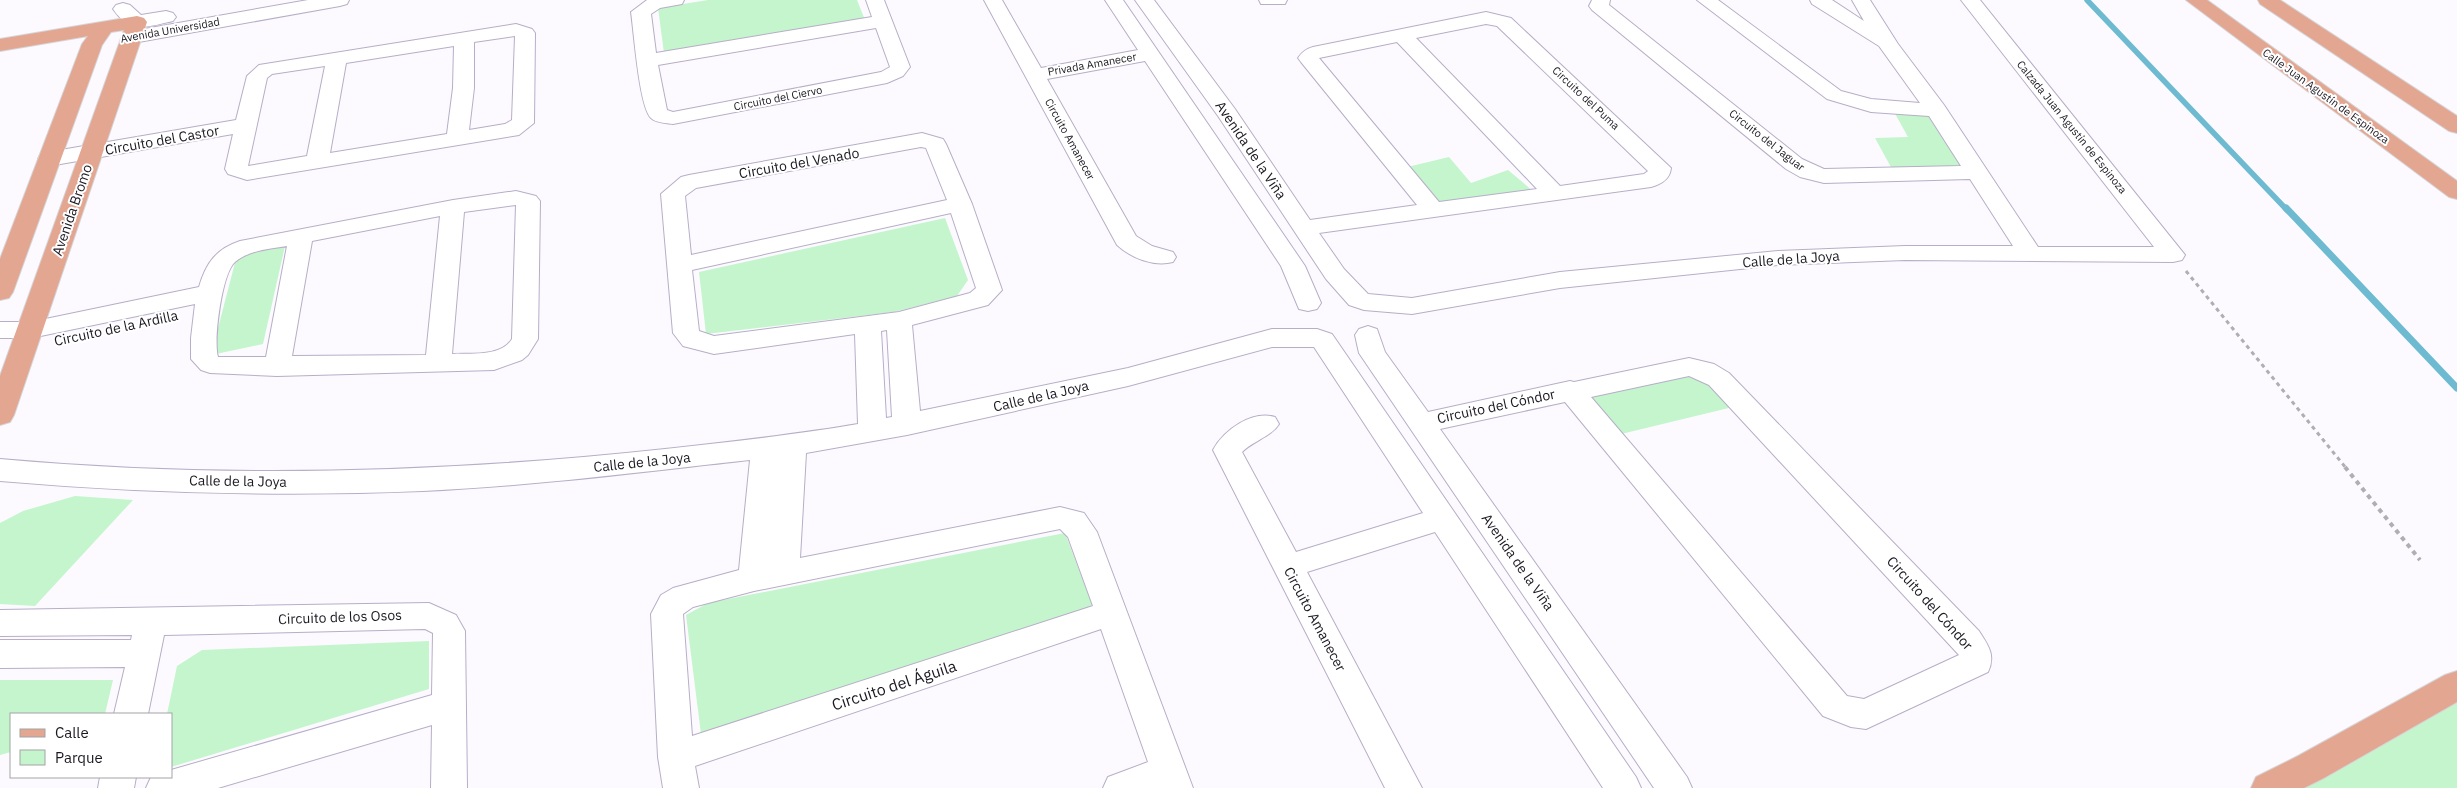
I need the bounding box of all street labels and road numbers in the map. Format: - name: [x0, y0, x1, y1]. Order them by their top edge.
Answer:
- street label: Avenida Universidad: [119, 14, 221, 46]
- street label: Calle Juan Agustín de Espinoza: [2260, 45, 2392, 147]
- street label: Privada Amanecer: [1047, 49, 1137, 79]
- street label: Calzada Juan Agustín de Espinoza: [2014, 58, 2130, 196]
- street label: Circuito del Puma: [1549, 63, 1623, 133]
- street label: Circuito del Ciervo: [733, 83, 823, 113]
- street label: Circuito Amanecer: [1042, 96, 1098, 182]
- street label: Avenida de la Viña: [1211, 97, 1291, 203]
- street label: Circuito del Jaguar: [1726, 106, 1808, 174]
- street label: Circuito del Castor: [104, 121, 220, 159]
- street label: Circuito del Venado: [737, 144, 861, 182]
- street label: Avenida Bromo: [48, 162, 96, 258]
- street label: Calle de la Joya: [1742, 247, 1841, 271]
- street label: Circuito de la Ardilla: [52, 306, 180, 350]
- street label: Calle de la Joya: [991, 376, 1091, 416]
- street label: Circuito del Cóndor: [1435, 385, 1557, 427]
- street label: Calle de la Joya: [593, 448, 692, 476]
- street label: Calle de la Joya: [189, 471, 287, 491]
- street label: Avenida de la Viña: [1478, 510, 1559, 615]
- street label: Circuito del Cóndor: [1883, 552, 1977, 654]
- street label: Circuito Amanecer: [1280, 564, 1350, 674]
- street label: Circuito de los Osos: [278, 606, 402, 628]
- street label: Circuito del Águila: [829, 654, 959, 715]

